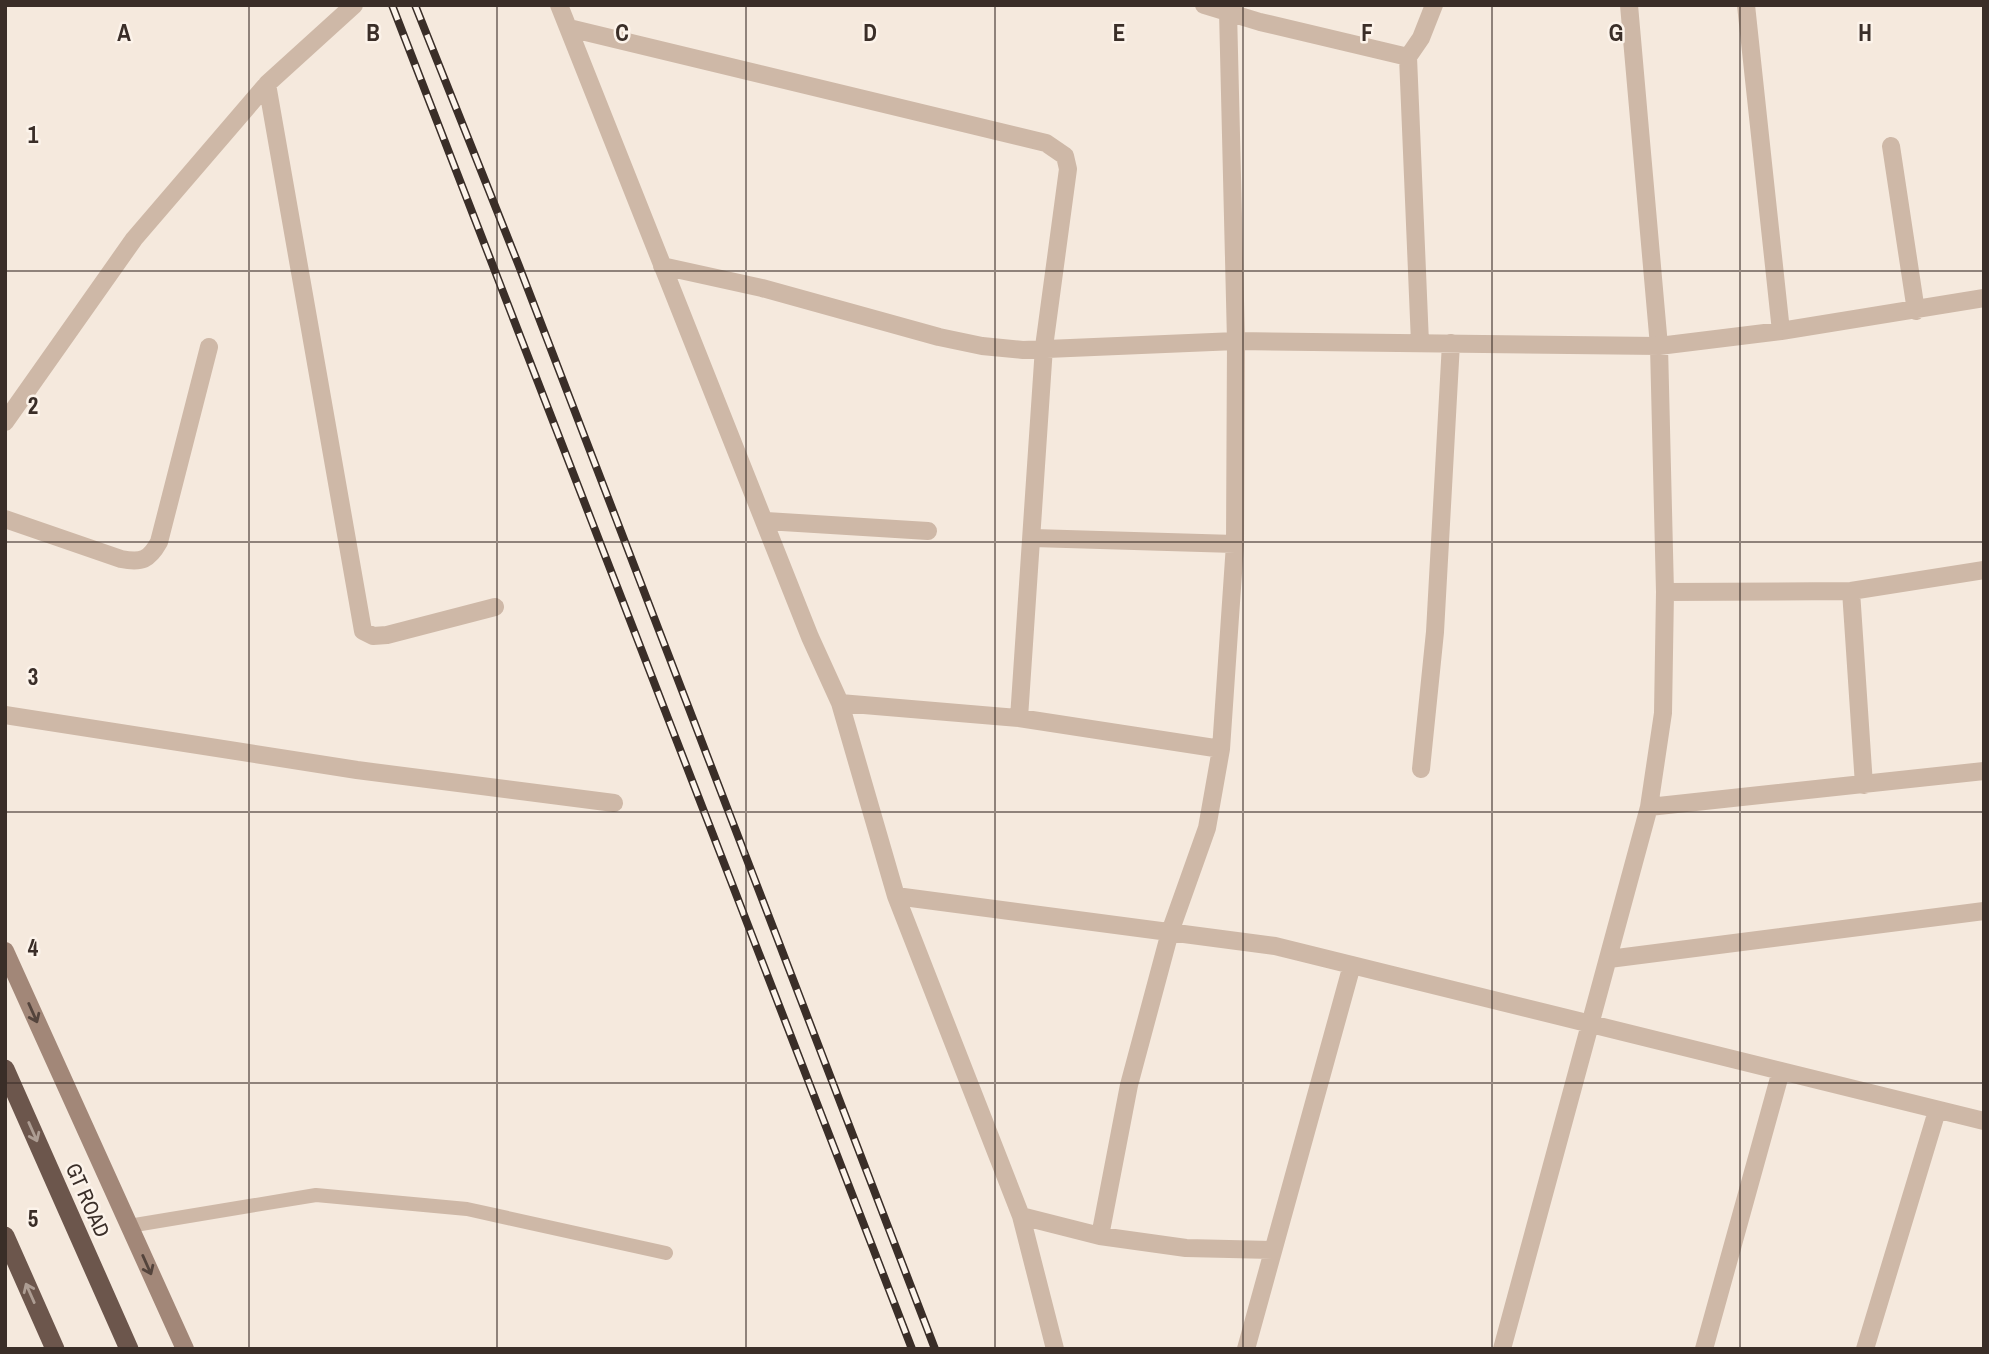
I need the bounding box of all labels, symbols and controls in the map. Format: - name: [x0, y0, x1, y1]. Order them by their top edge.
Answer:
- text: A: [117, 17, 131, 48]
- text: B: [366, 17, 380, 48]
- text: C: [615, 17, 629, 48]
- text: D: [863, 17, 877, 48]
- text: E: [1113, 17, 1125, 48]
- text: F: [1361, 17, 1373, 48]
- text: G: [1609, 17, 1623, 48]
- text: H: [1858, 17, 1872, 48]
- text: 1: [28, 119, 39, 150]
- text: 2: [28, 390, 38, 421]
- text: 3: [28, 661, 38, 692]
- text: 4: [28, 932, 39, 963]
- one-way arrow: [27, 1002, 40, 1024]
- one-way arrow: [27, 1120, 40, 1142]
- street label: GT ROAD: [59, 1158, 117, 1242]
- text: 5: [28, 1203, 38, 1234]
- one-way arrow: [141, 1254, 154, 1276]
- one-way arrow: [23, 1282, 36, 1304]

